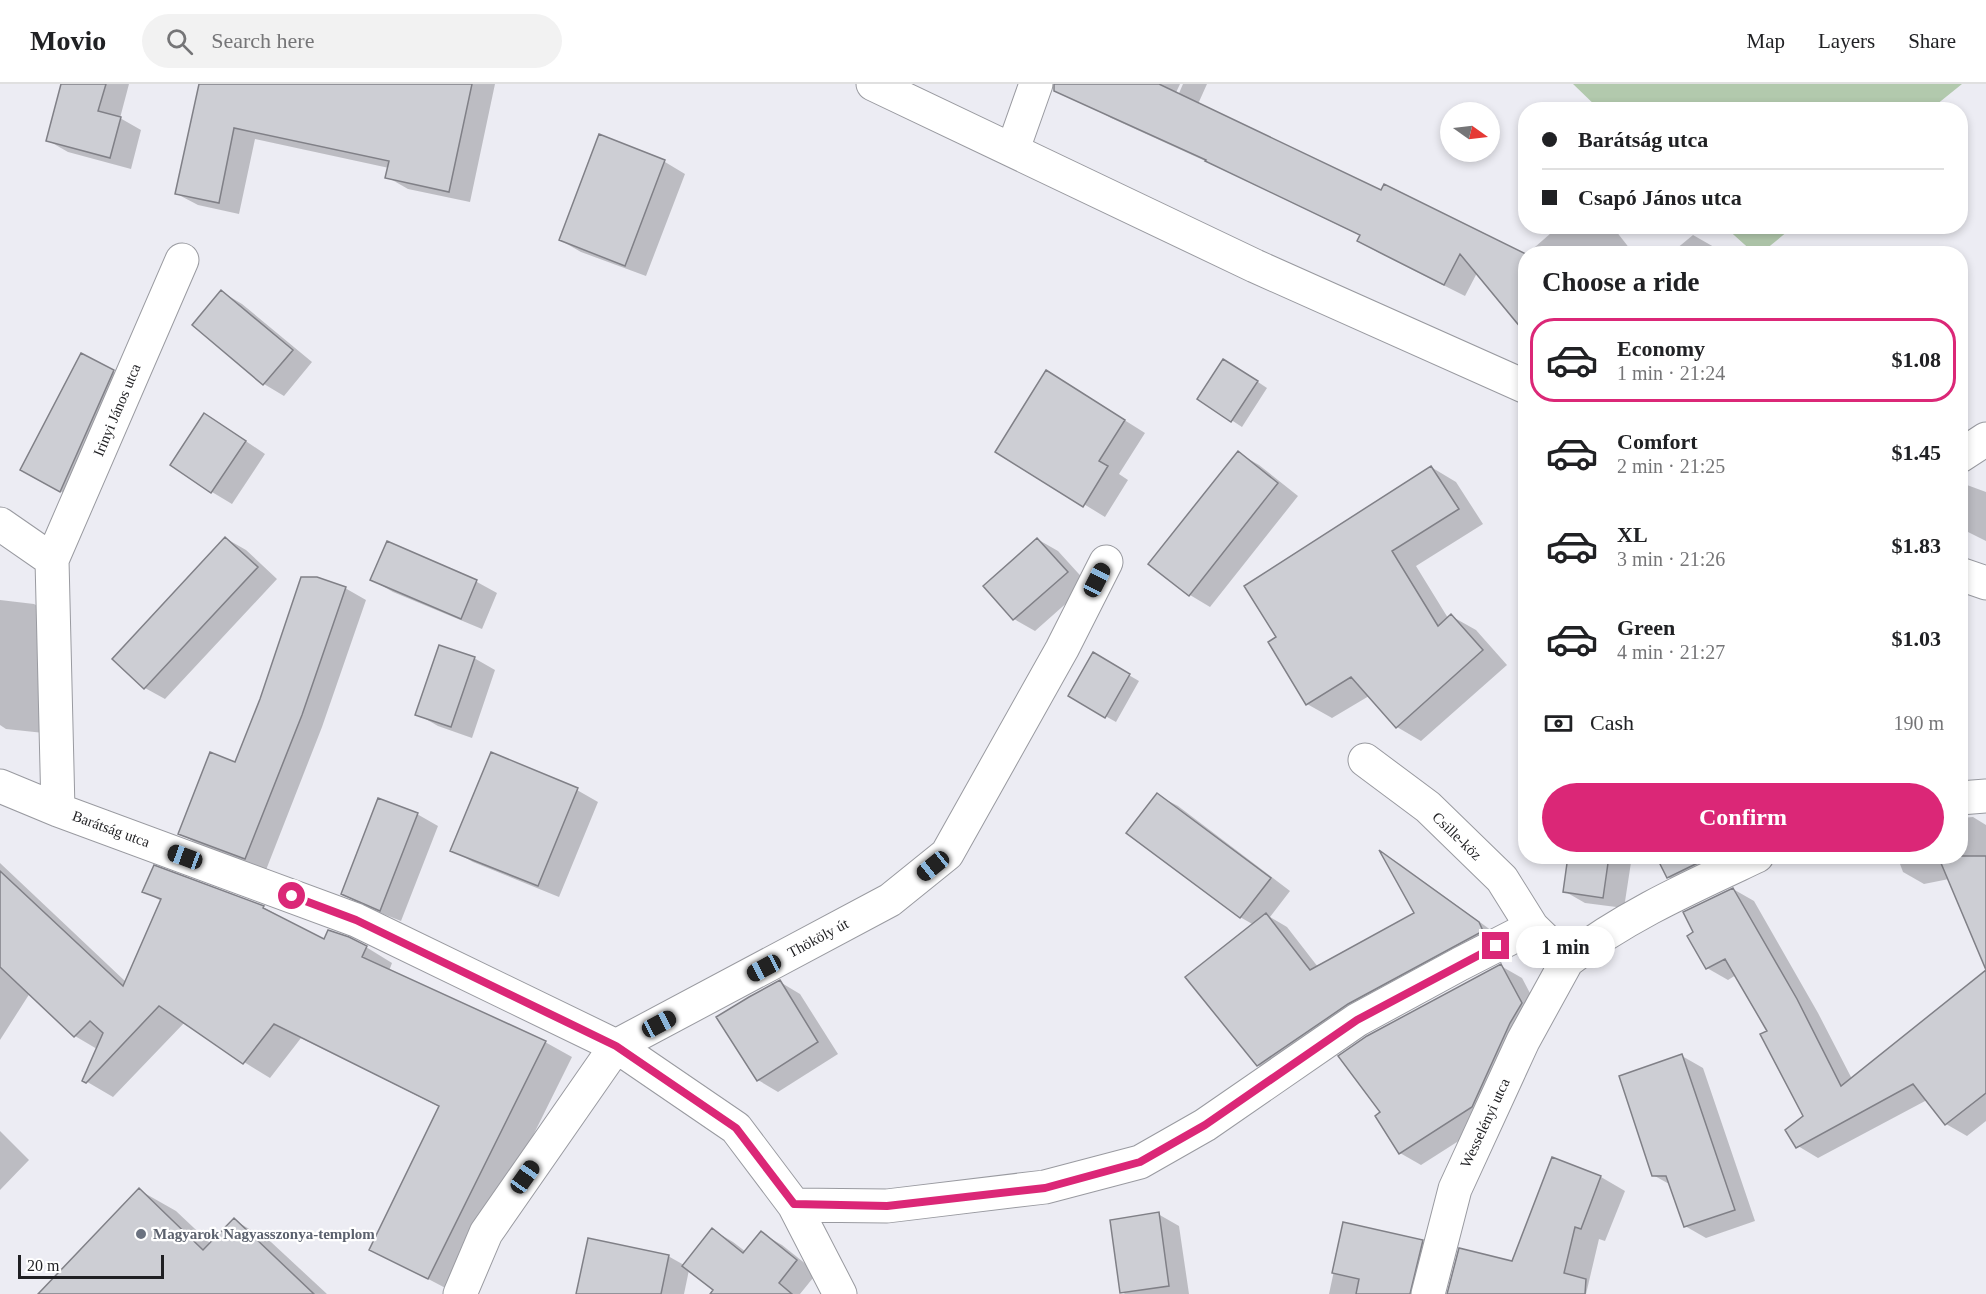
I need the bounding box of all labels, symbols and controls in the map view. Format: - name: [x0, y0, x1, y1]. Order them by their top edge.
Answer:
- search box: [142, 14, 562, 68]
- text: Movio: [30, 25, 106, 56]
- icon: search: [163, 25, 196, 58]
- text: Search here: [211, 28, 314, 53]
- text: Map: [1747, 29, 1785, 53]
- text: Layers: [1818, 29, 1875, 53]
- text: Share: [1908, 29, 1956, 53]
- north arrow: [1440, 102, 1500, 162]
- map controls: [1440, 102, 1500, 162]
- text: Barátság utca: [1578, 127, 1708, 152]
- text: Csapó János utca: [1578, 185, 1742, 210]
- text: Choose a ride: [1542, 267, 1700, 297]
- icon: car: [1545, 333, 1599, 387]
- text: Economy: [1617, 336, 1705, 361]
- text: $1.08: [1892, 347, 1941, 372]
- street label: Irinyi János utca: [90, 361, 144, 459]
- text: 1 min · 21:24: [1617, 362, 1725, 384]
- icon: car: [1545, 426, 1599, 480]
- text: Comfort: [1617, 429, 1698, 454]
- text: $1.45: [1892, 440, 1941, 465]
- text: 2 min · 21:25: [1617, 455, 1725, 477]
- icon: car: [1545, 519, 1599, 573]
- text: XL: [1617, 522, 1648, 547]
- text: $1.83: [1892, 533, 1941, 558]
- text: 3 min · 21:26: [1617, 548, 1725, 570]
- car: [1081, 560, 1113, 600]
- icon: car: [1545, 612, 1599, 666]
- text: Green: [1617, 615, 1675, 640]
- text: $1.03: [1892, 626, 1941, 651]
- text: 4 min · 21:27: [1617, 641, 1725, 663]
- icon: cash: [1542, 707, 1575, 740]
- text: Cash: [1590, 710, 1634, 735]
- text: 190 m: [1893, 712, 1944, 734]
- button: Confirm: [1542, 783, 1944, 852]
- street label: Barátság utca: [70, 808, 152, 851]
- street label: Csille-köz: [1429, 809, 1485, 863]
- car: [165, 842, 205, 872]
- car: [913, 848, 953, 884]
- route start: [278, 882, 305, 909]
- street label: Thököly út: [785, 915, 852, 961]
- callout: 1 min: [1517, 925, 1616, 967]
- route end: [1482, 932, 1509, 959]
- text: 1 min: [1541, 936, 1590, 958]
- car: [744, 952, 784, 984]
- car: [639, 1008, 679, 1040]
- street label: Wesselényi utca: [1457, 1076, 1513, 1170]
- car: [507, 1157, 543, 1197]
- place label: Magyarok Nagyasszonya-templom: [153, 1226, 375, 1242]
- marker: Magyarok Nagyasszonya-templom: [134, 1227, 148, 1241]
- scale bar: [18, 1252, 164, 1280]
- text: 20 m: [27, 1257, 59, 1274]

